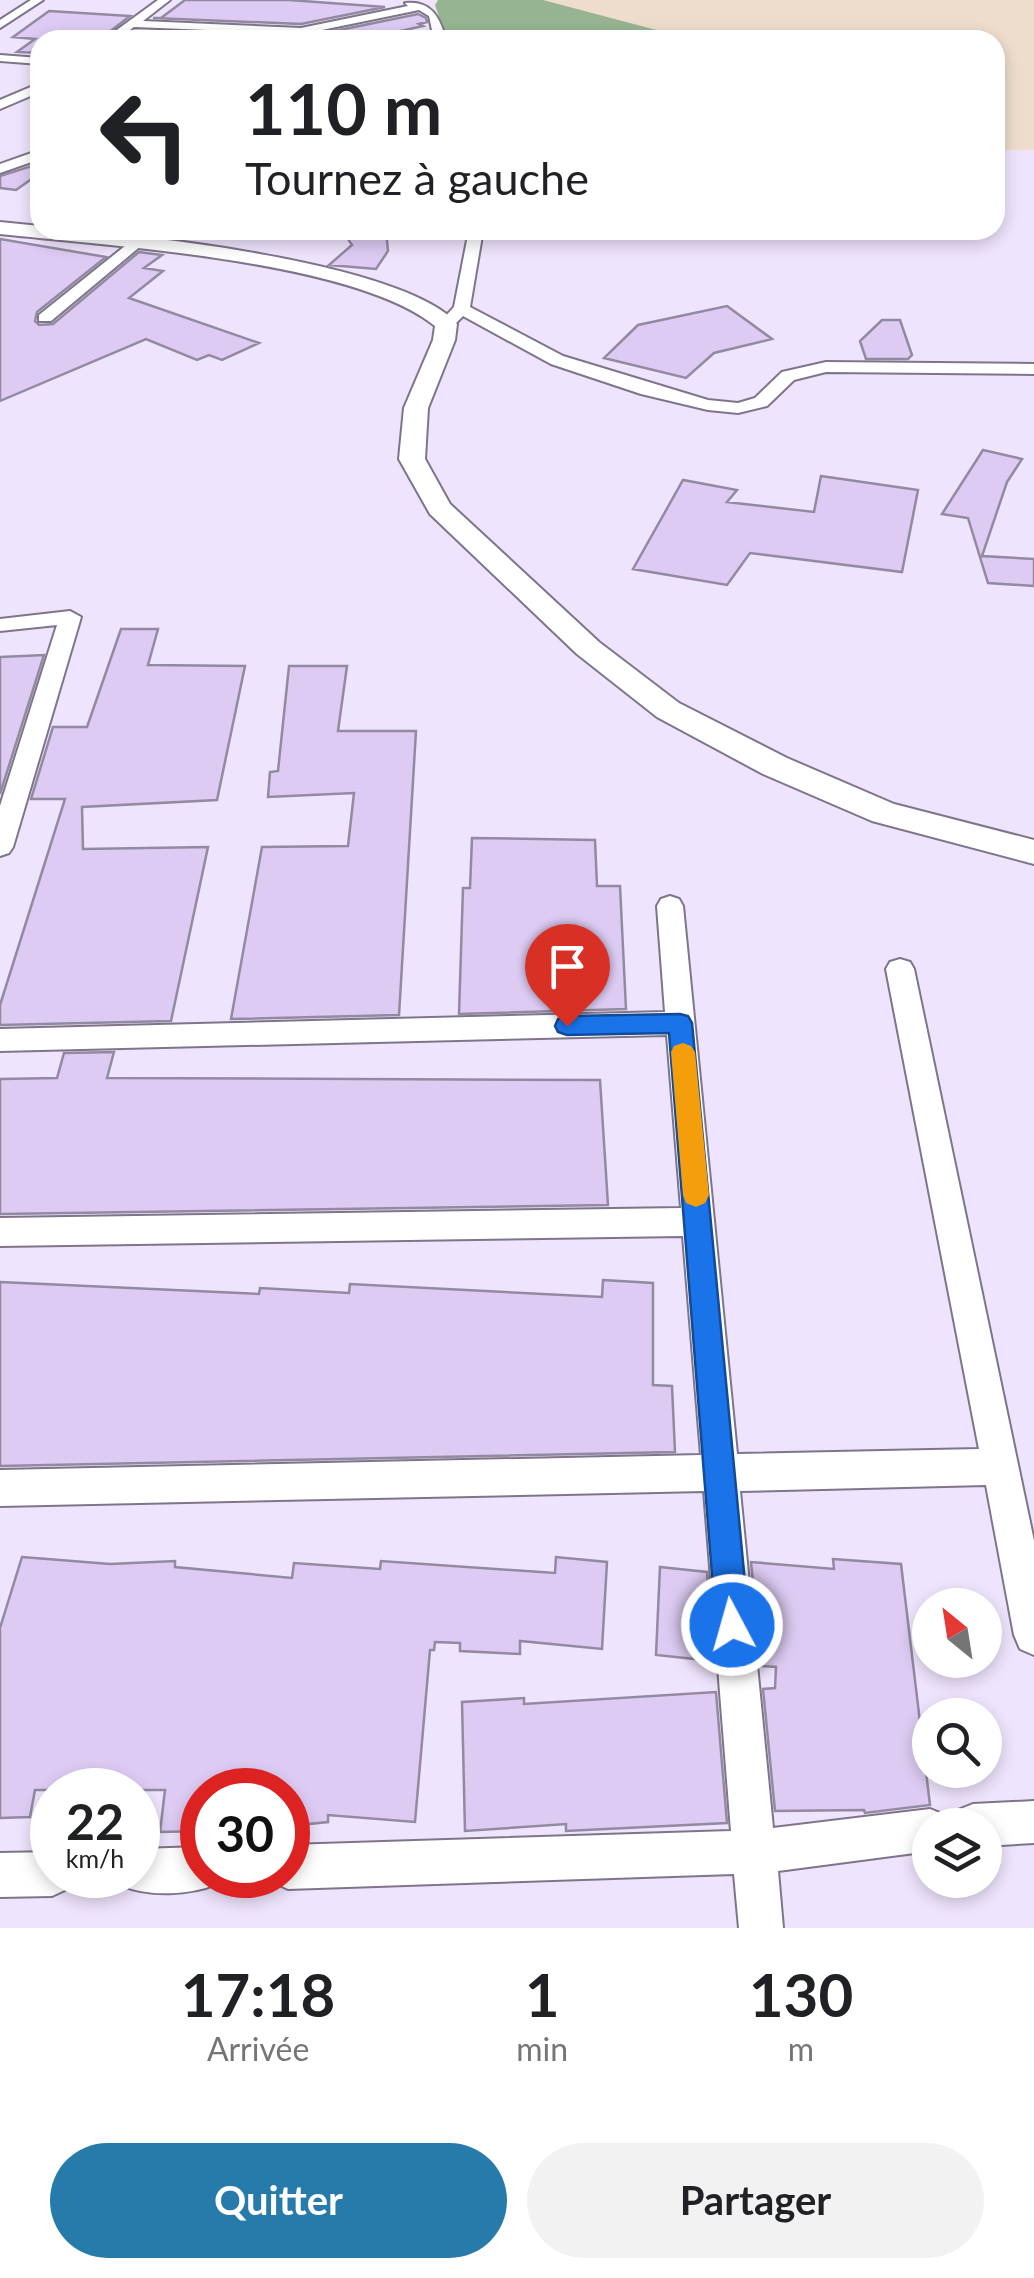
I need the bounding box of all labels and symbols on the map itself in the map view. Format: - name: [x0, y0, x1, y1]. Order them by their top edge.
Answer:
- pin: [525, 924, 610, 1027]
- position arrow: [680, 1573, 784, 1677]
- north arrow: [912, 1588, 1002, 1678]
- speed limit sign: 30: [180, 1768, 310, 1898]

